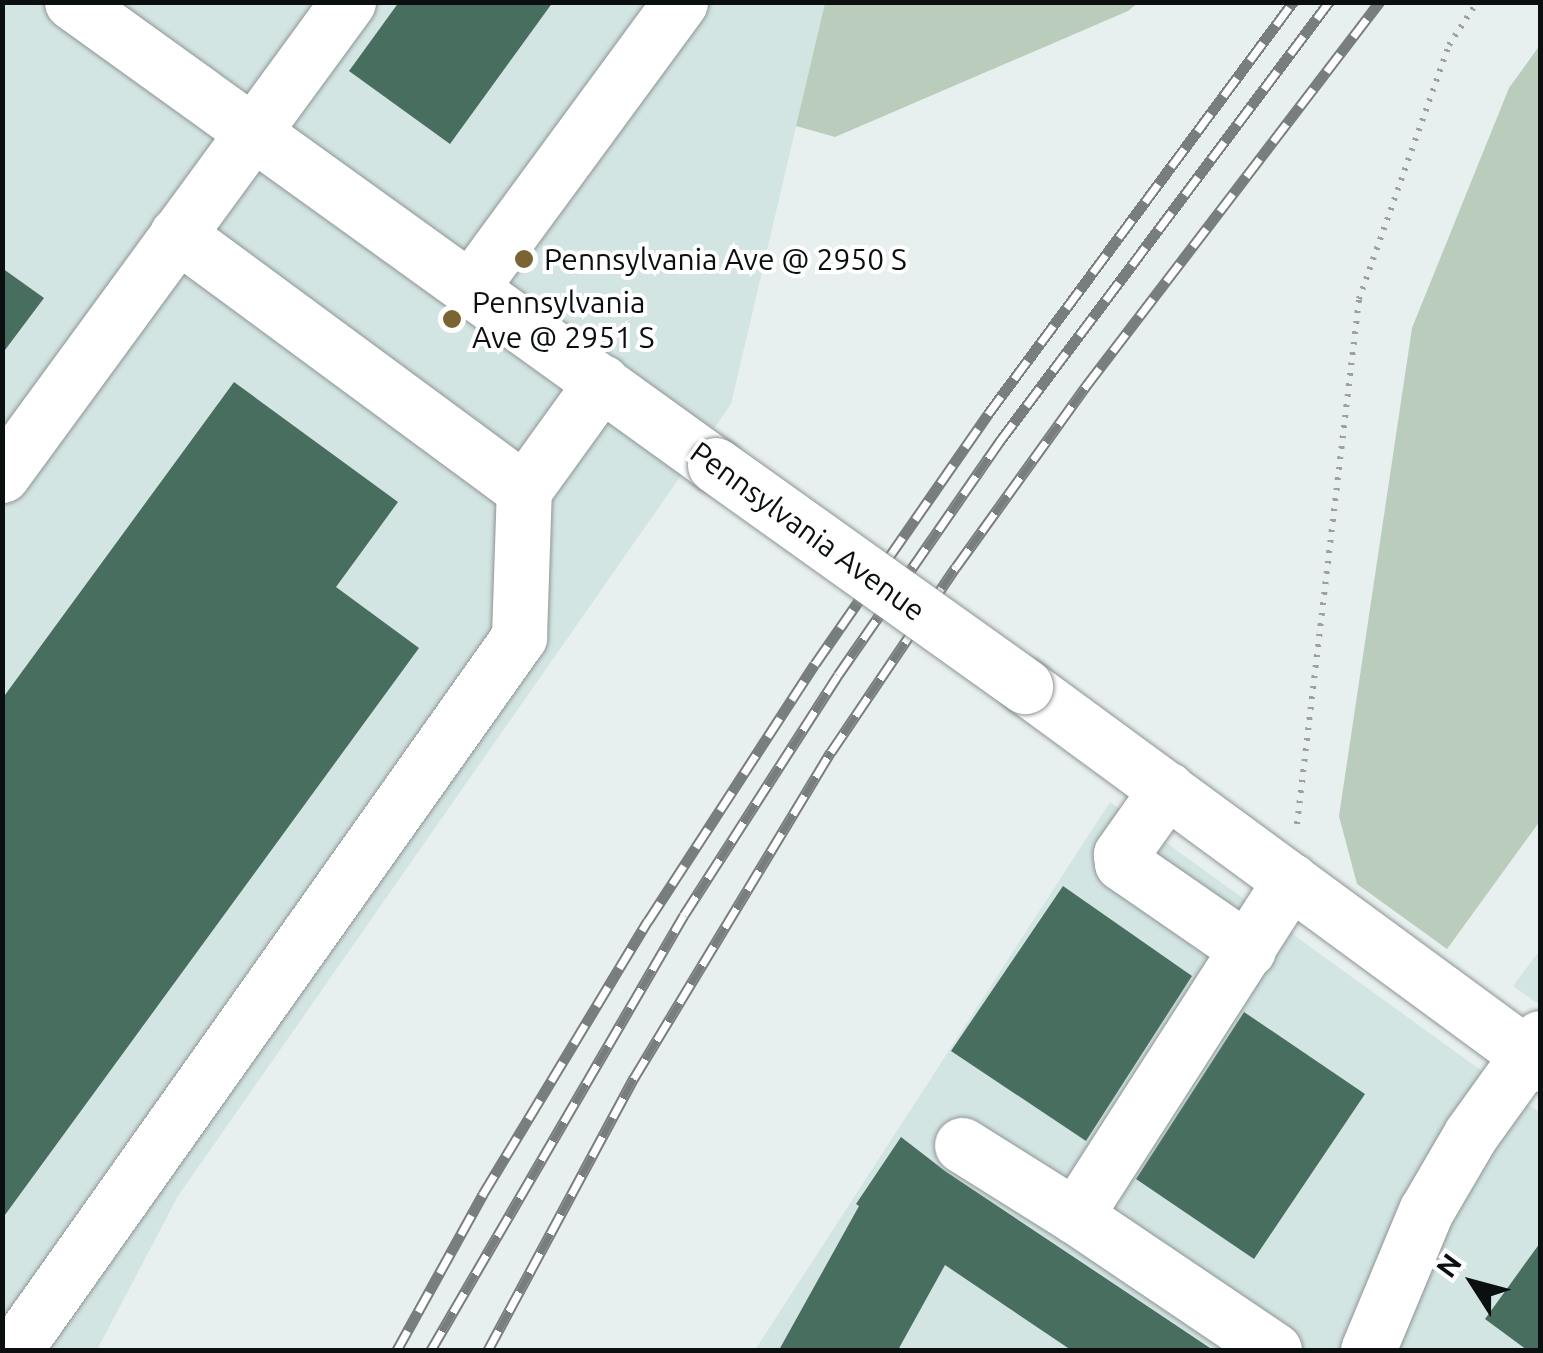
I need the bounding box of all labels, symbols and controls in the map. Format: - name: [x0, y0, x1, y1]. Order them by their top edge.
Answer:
- place label: Pennsylvania Ave @ 2950 S: [544, 241, 907, 277]
- marker: Pennsylvania Ave @ 2950 S: [513, 248, 535, 270]
- place label: Pennsylvania Ave @ 2951 S: [472, 284, 655, 354]
- marker: Pennsylvania Ave @ 2951 S: [441, 308, 463, 330]
- street label: Pennsylvania Avenue: [684, 434, 932, 628]
- north arrow: [1423, 1233, 1523, 1333]
- text: N: [1430, 1248, 1467, 1283]

